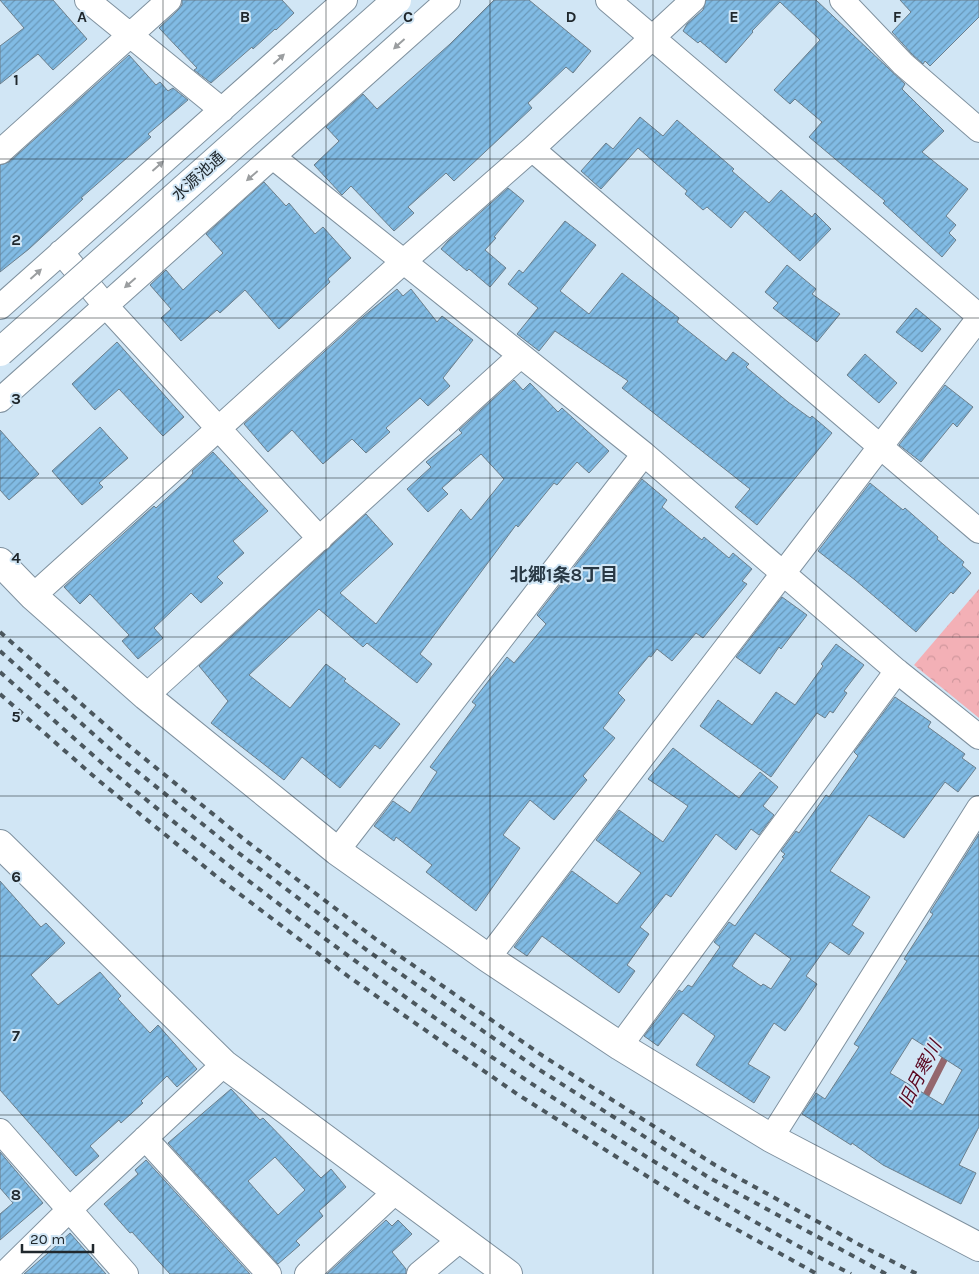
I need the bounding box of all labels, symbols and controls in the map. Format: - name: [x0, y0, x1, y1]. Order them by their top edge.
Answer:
- text: A: [77, 7, 87, 26]
- text: B: [240, 7, 250, 26]
- text: C: [403, 7, 413, 26]
- text: D: [566, 7, 577, 26]
- text: E: [729, 7, 739, 26]
- text: F: [893, 7, 902, 26]
- one-way arrow: [393, 38, 405, 50]
- one-way arrow: [273, 53, 286, 64]
- text: 1: [13, 70, 19, 89]
- street label: 水源池通: [168, 148, 228, 204]
- one-way arrow: [151, 161, 164, 172]
- one-way arrow: [246, 170, 258, 182]
- text: 2: [11, 230, 21, 249]
- one-way arrow: [30, 268, 42, 280]
- one-way arrow: [123, 278, 136, 289]
- text: 3: [11, 389, 21, 408]
- text: 4: [11, 548, 21, 567]
- district label: 北郷1条8丁目: [510, 564, 618, 586]
- text: 5: [11, 707, 21, 726]
- text: 6: [11, 867, 21, 886]
- text: 7: [12, 1026, 20, 1045]
- water label: 旧月寒川: [894, 1035, 947, 1111]
- text: 8: [11, 1185, 21, 1204]
- scale bar: [22, 1222, 94, 1254]
- text: 20 m: [30, 1230, 65, 1248]

